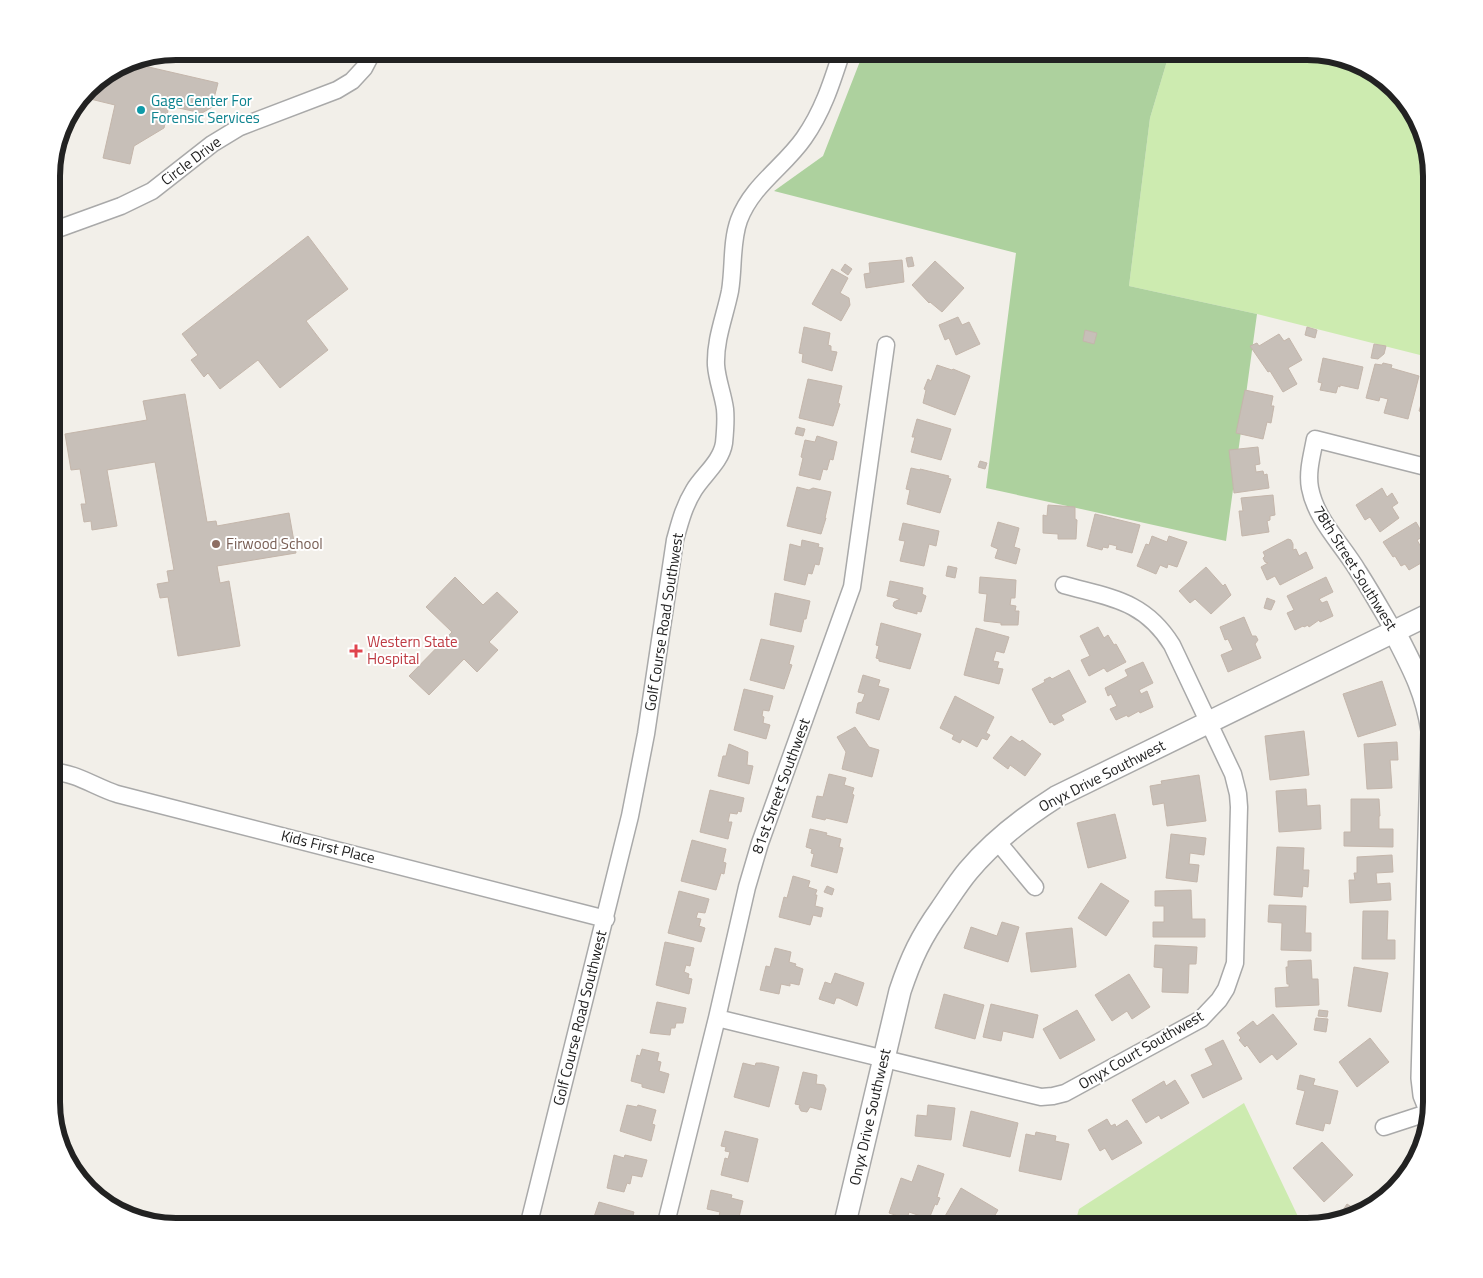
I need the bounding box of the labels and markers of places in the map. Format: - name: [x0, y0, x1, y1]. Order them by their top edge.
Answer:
- place label: Gage Center For Forensic Services: [151, 89, 260, 129]
- marker: Gage Center For Forensic Services: [135, 104, 147, 116]
- place label: Firwood School: [226, 532, 323, 555]
- marker: Firwood School: [210, 538, 222, 550]
- place label: Western State Hospital: [367, 630, 458, 670]
- marker: Western State Hospital: [349, 644, 363, 658]

